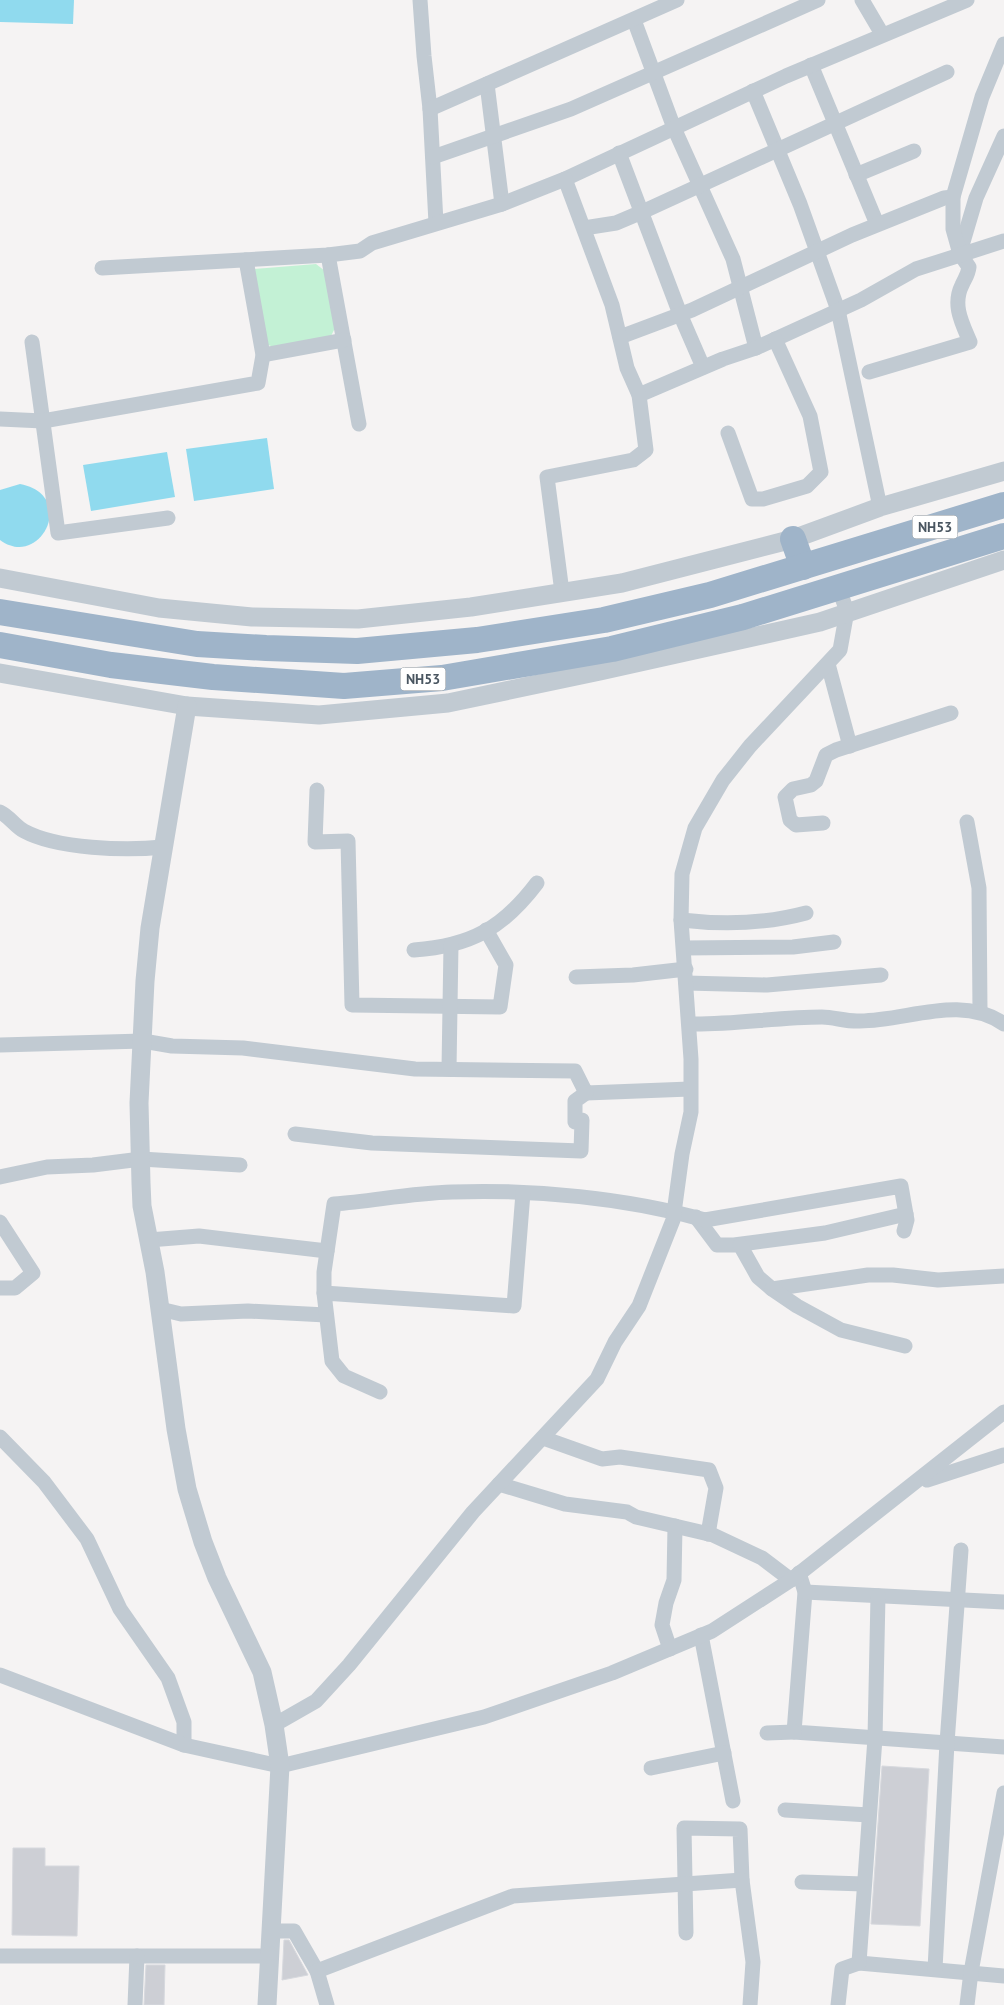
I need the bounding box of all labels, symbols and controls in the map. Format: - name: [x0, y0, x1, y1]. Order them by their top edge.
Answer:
- road number: NH53: [912, 516, 958, 538]
- road number: NH53: [400, 668, 446, 691]

